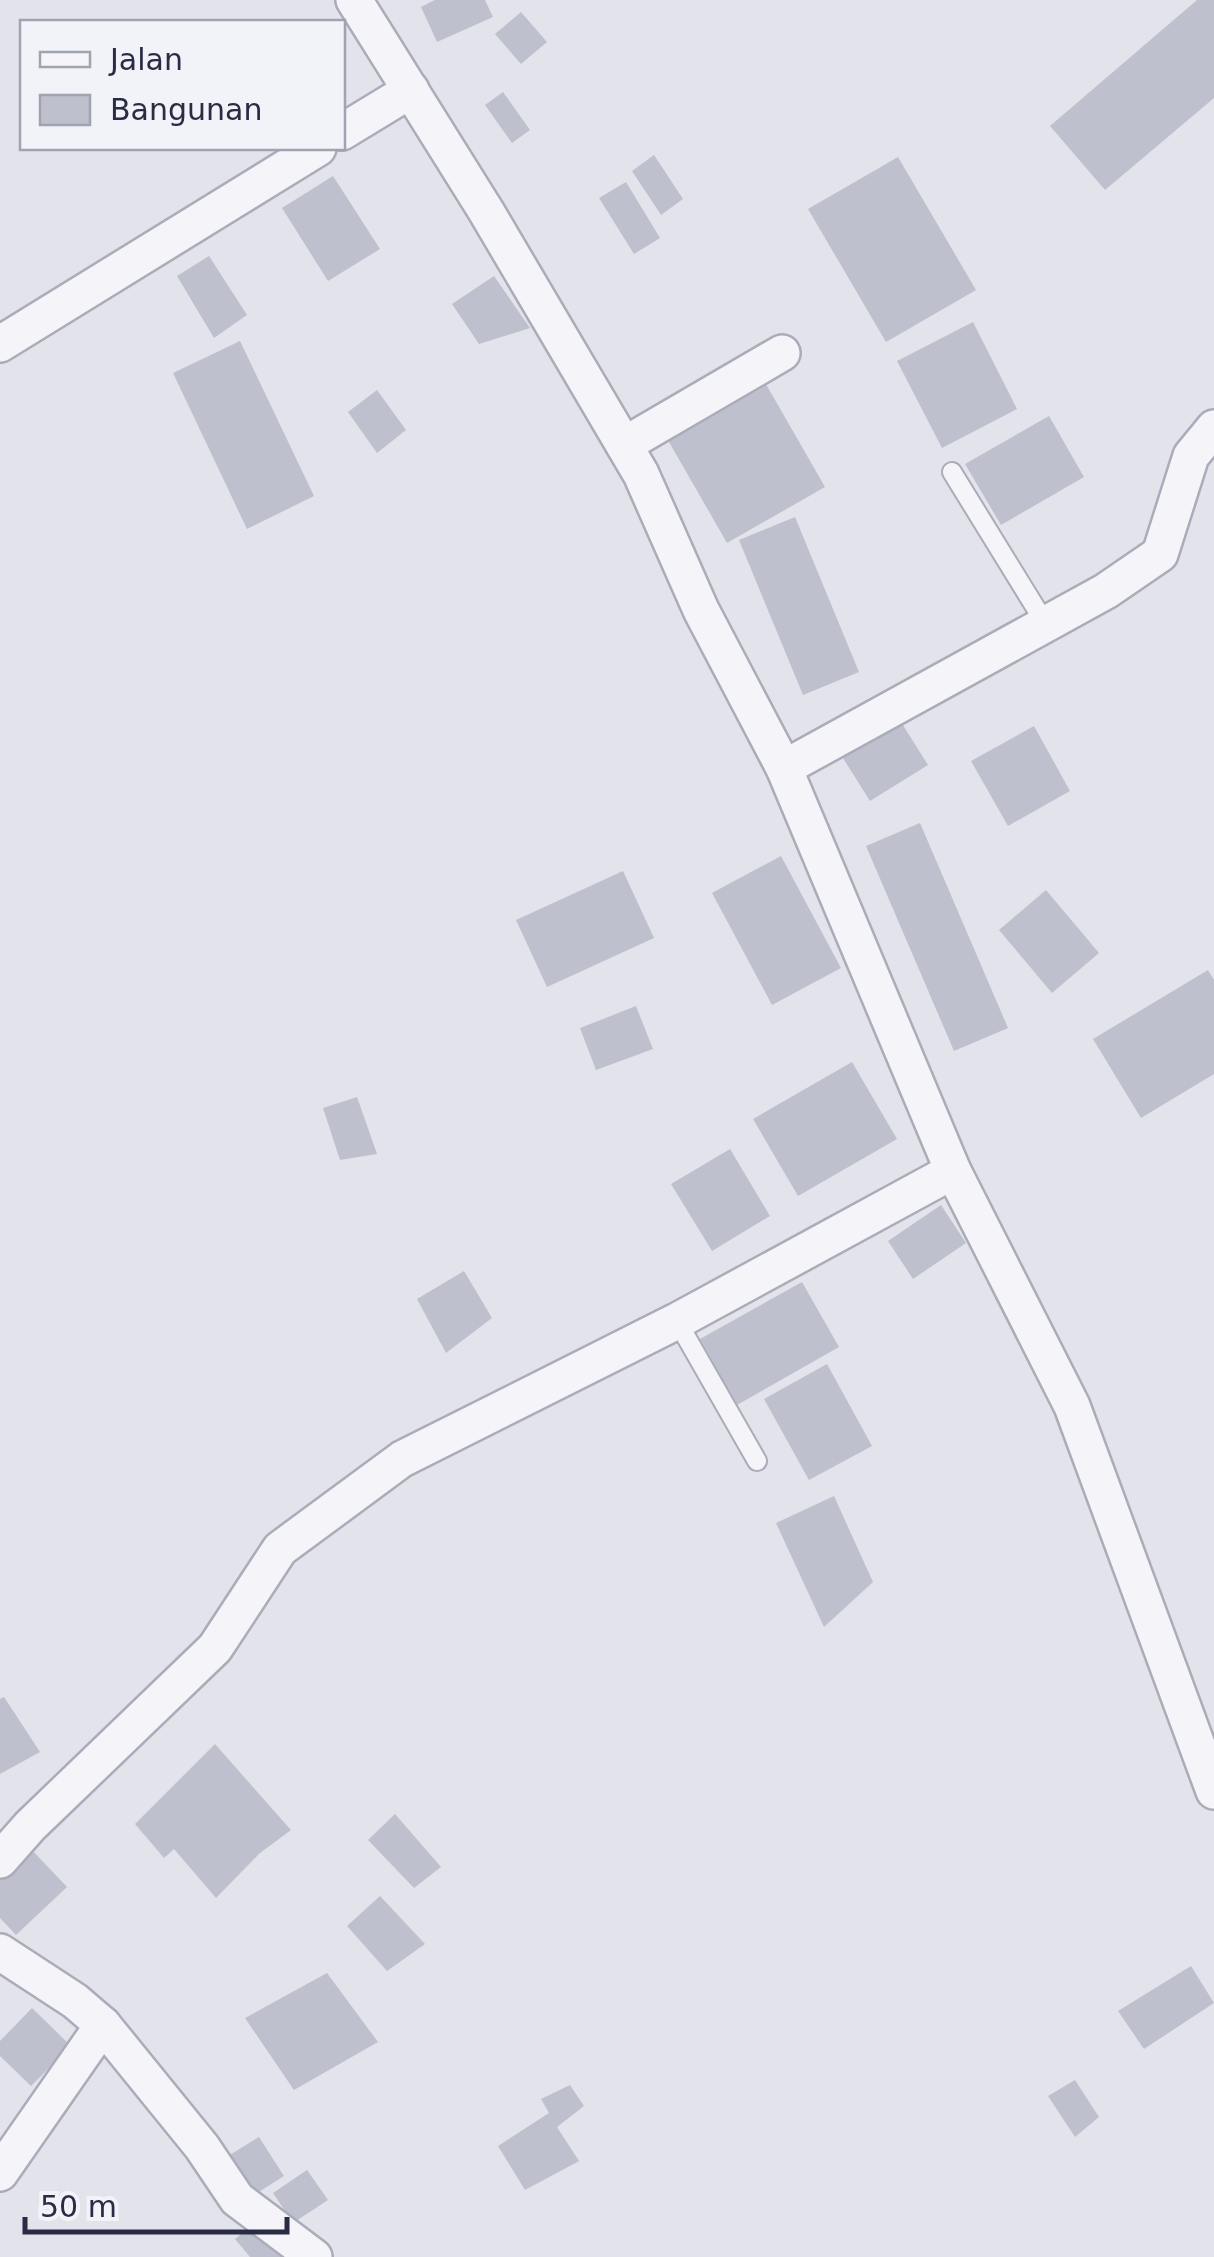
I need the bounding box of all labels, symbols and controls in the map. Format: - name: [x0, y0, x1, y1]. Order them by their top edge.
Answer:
- legend: [20, 20, 345, 150]
- text: Jalan: [108, 42, 183, 77]
- text: Bangunan: [110, 92, 262, 127]
- scale bar: [25, 2172, 288, 2234]
- text: 50 m: [40, 2189, 117, 2224]

